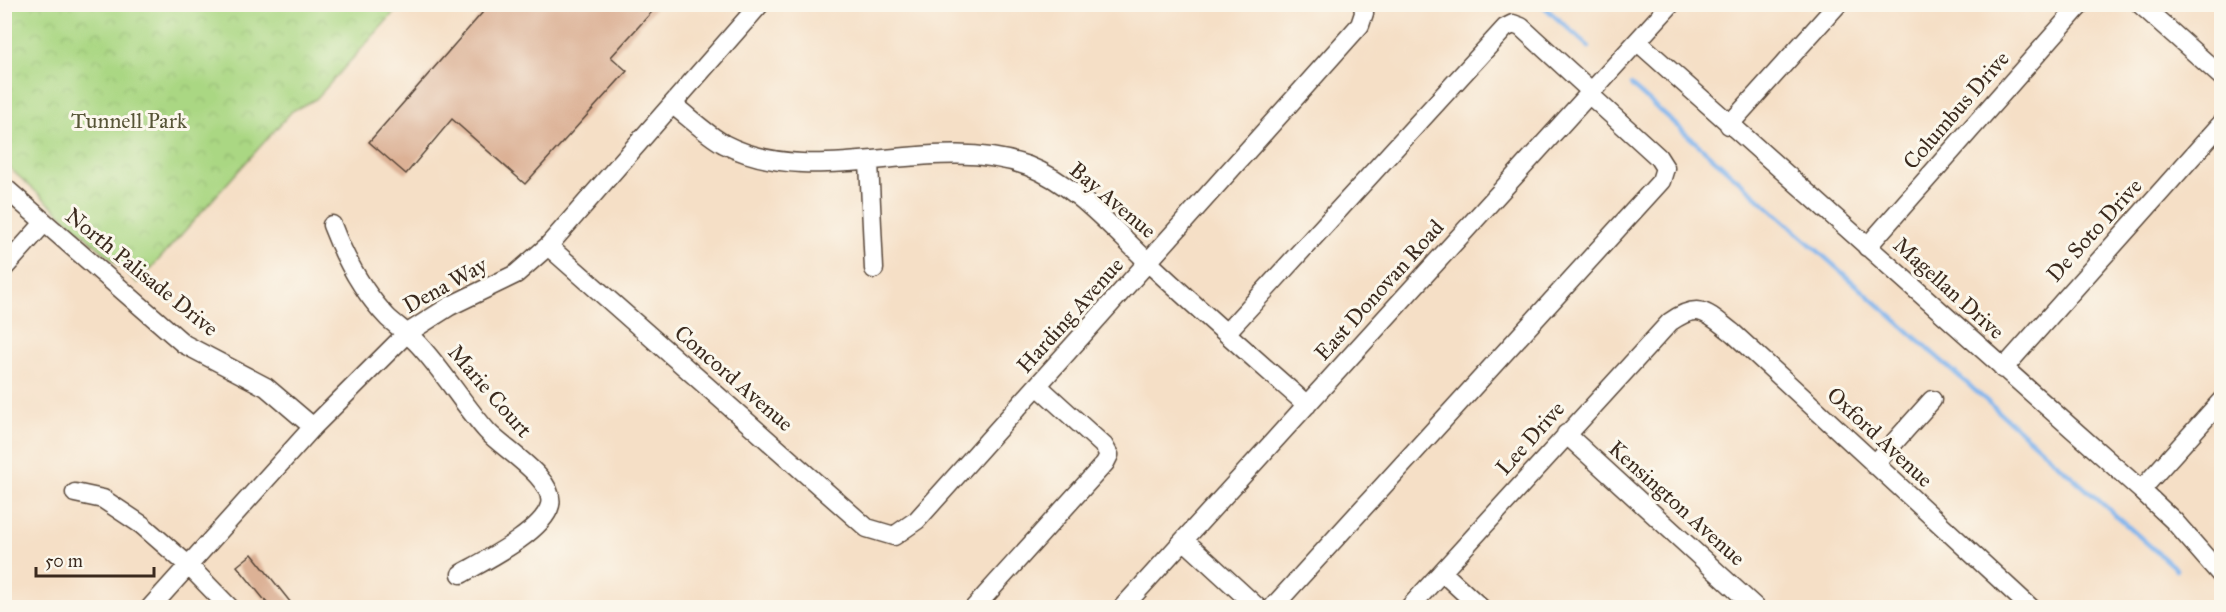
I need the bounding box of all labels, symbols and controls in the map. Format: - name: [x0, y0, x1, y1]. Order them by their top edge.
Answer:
- street label: Columbus Drive: [1897, 45, 2015, 175]
- park label: Tunnell Park: [71, 107, 188, 134]
- street label: Bay Avenue: [1064, 156, 1162, 244]
- street label: De Soto Drive: [2041, 173, 2147, 287]
- street label: North Palisade Drive: [60, 202, 224, 342]
- street label: East Donovan Road: [1309, 214, 1449, 366]
- street label: Magellan Drive: [1888, 231, 2010, 345]
- street label: Dena Way: [398, 251, 492, 319]
- street label: Harding Avenue: [1011, 252, 1129, 378]
- street label: Concord Avenue: [669, 319, 799, 437]
- street label: Marie Court: [442, 339, 538, 443]
- street label: Oxford Avenue: [1821, 381, 1939, 493]
- street label: Lee Drive: [1490, 395, 1570, 481]
- street label: Kensington Avenue: [1603, 435, 1751, 571]
- scale bar: [36, 540, 154, 578]
- text: 50 m: [45, 550, 83, 572]

